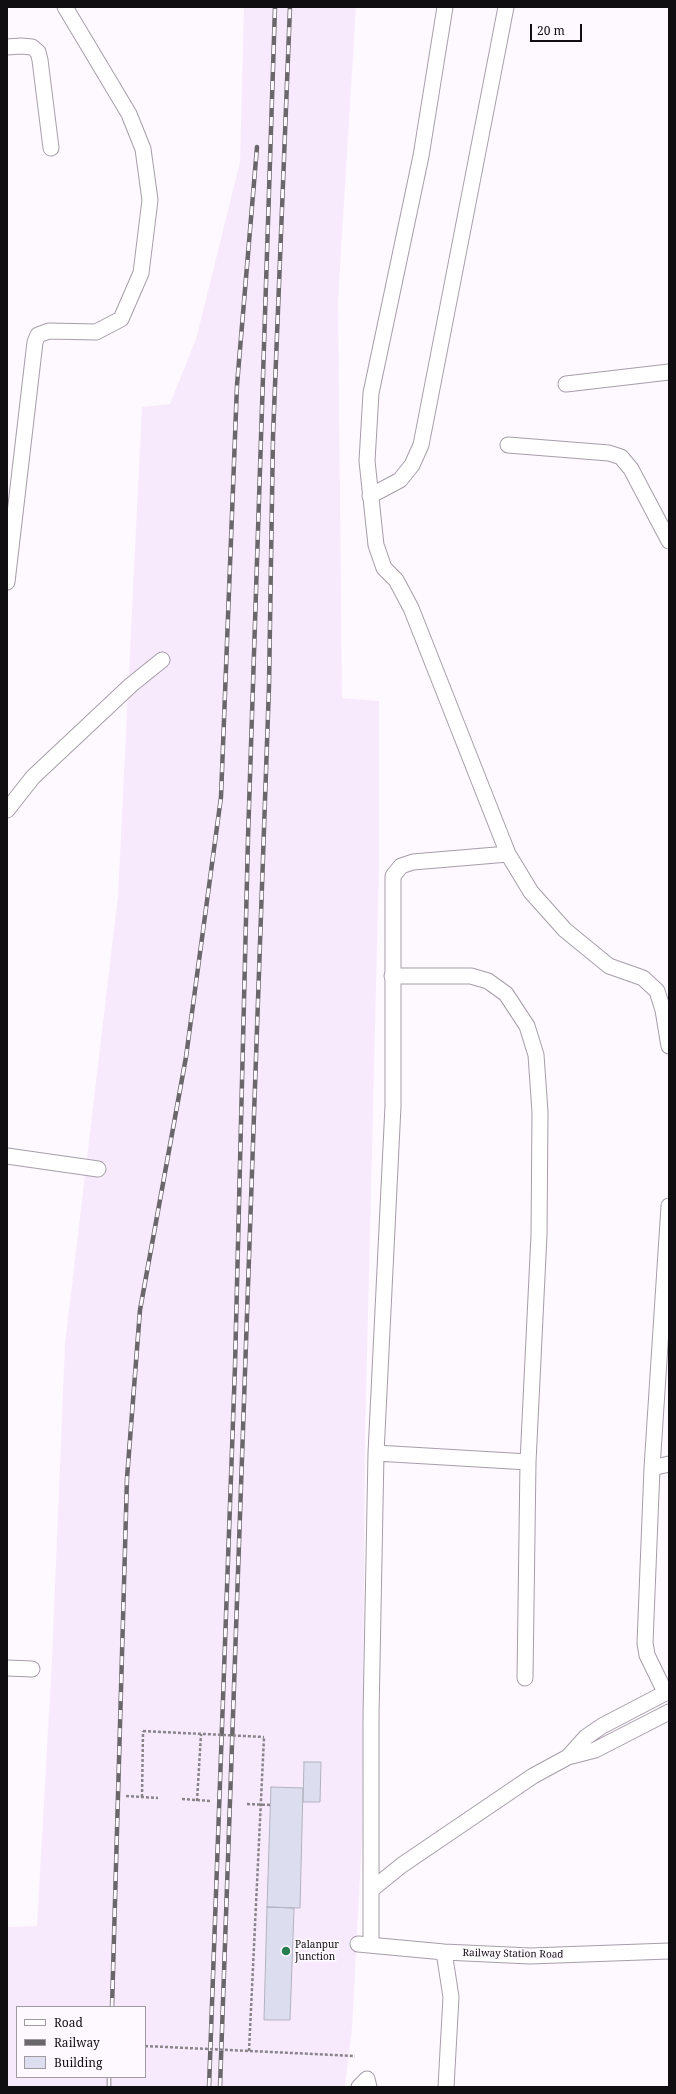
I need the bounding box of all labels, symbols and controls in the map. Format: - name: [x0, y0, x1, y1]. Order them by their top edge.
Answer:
- scale bar: [532, 16, 584, 42]
- text: 20 m: [537, 22, 565, 39]
- place label: Palanpur Junction: [295, 1939, 339, 1962]
- marker: Palanpur Junction: [280, 1945, 292, 1957]
- street label: Railway Station Road: [462, 1947, 564, 1961]
- legend: [16, 2006, 146, 2078]
- text: Road: [54, 2014, 83, 2031]
- text: Railway: [54, 2034, 100, 2051]
- text: Building: [54, 2054, 102, 2071]

